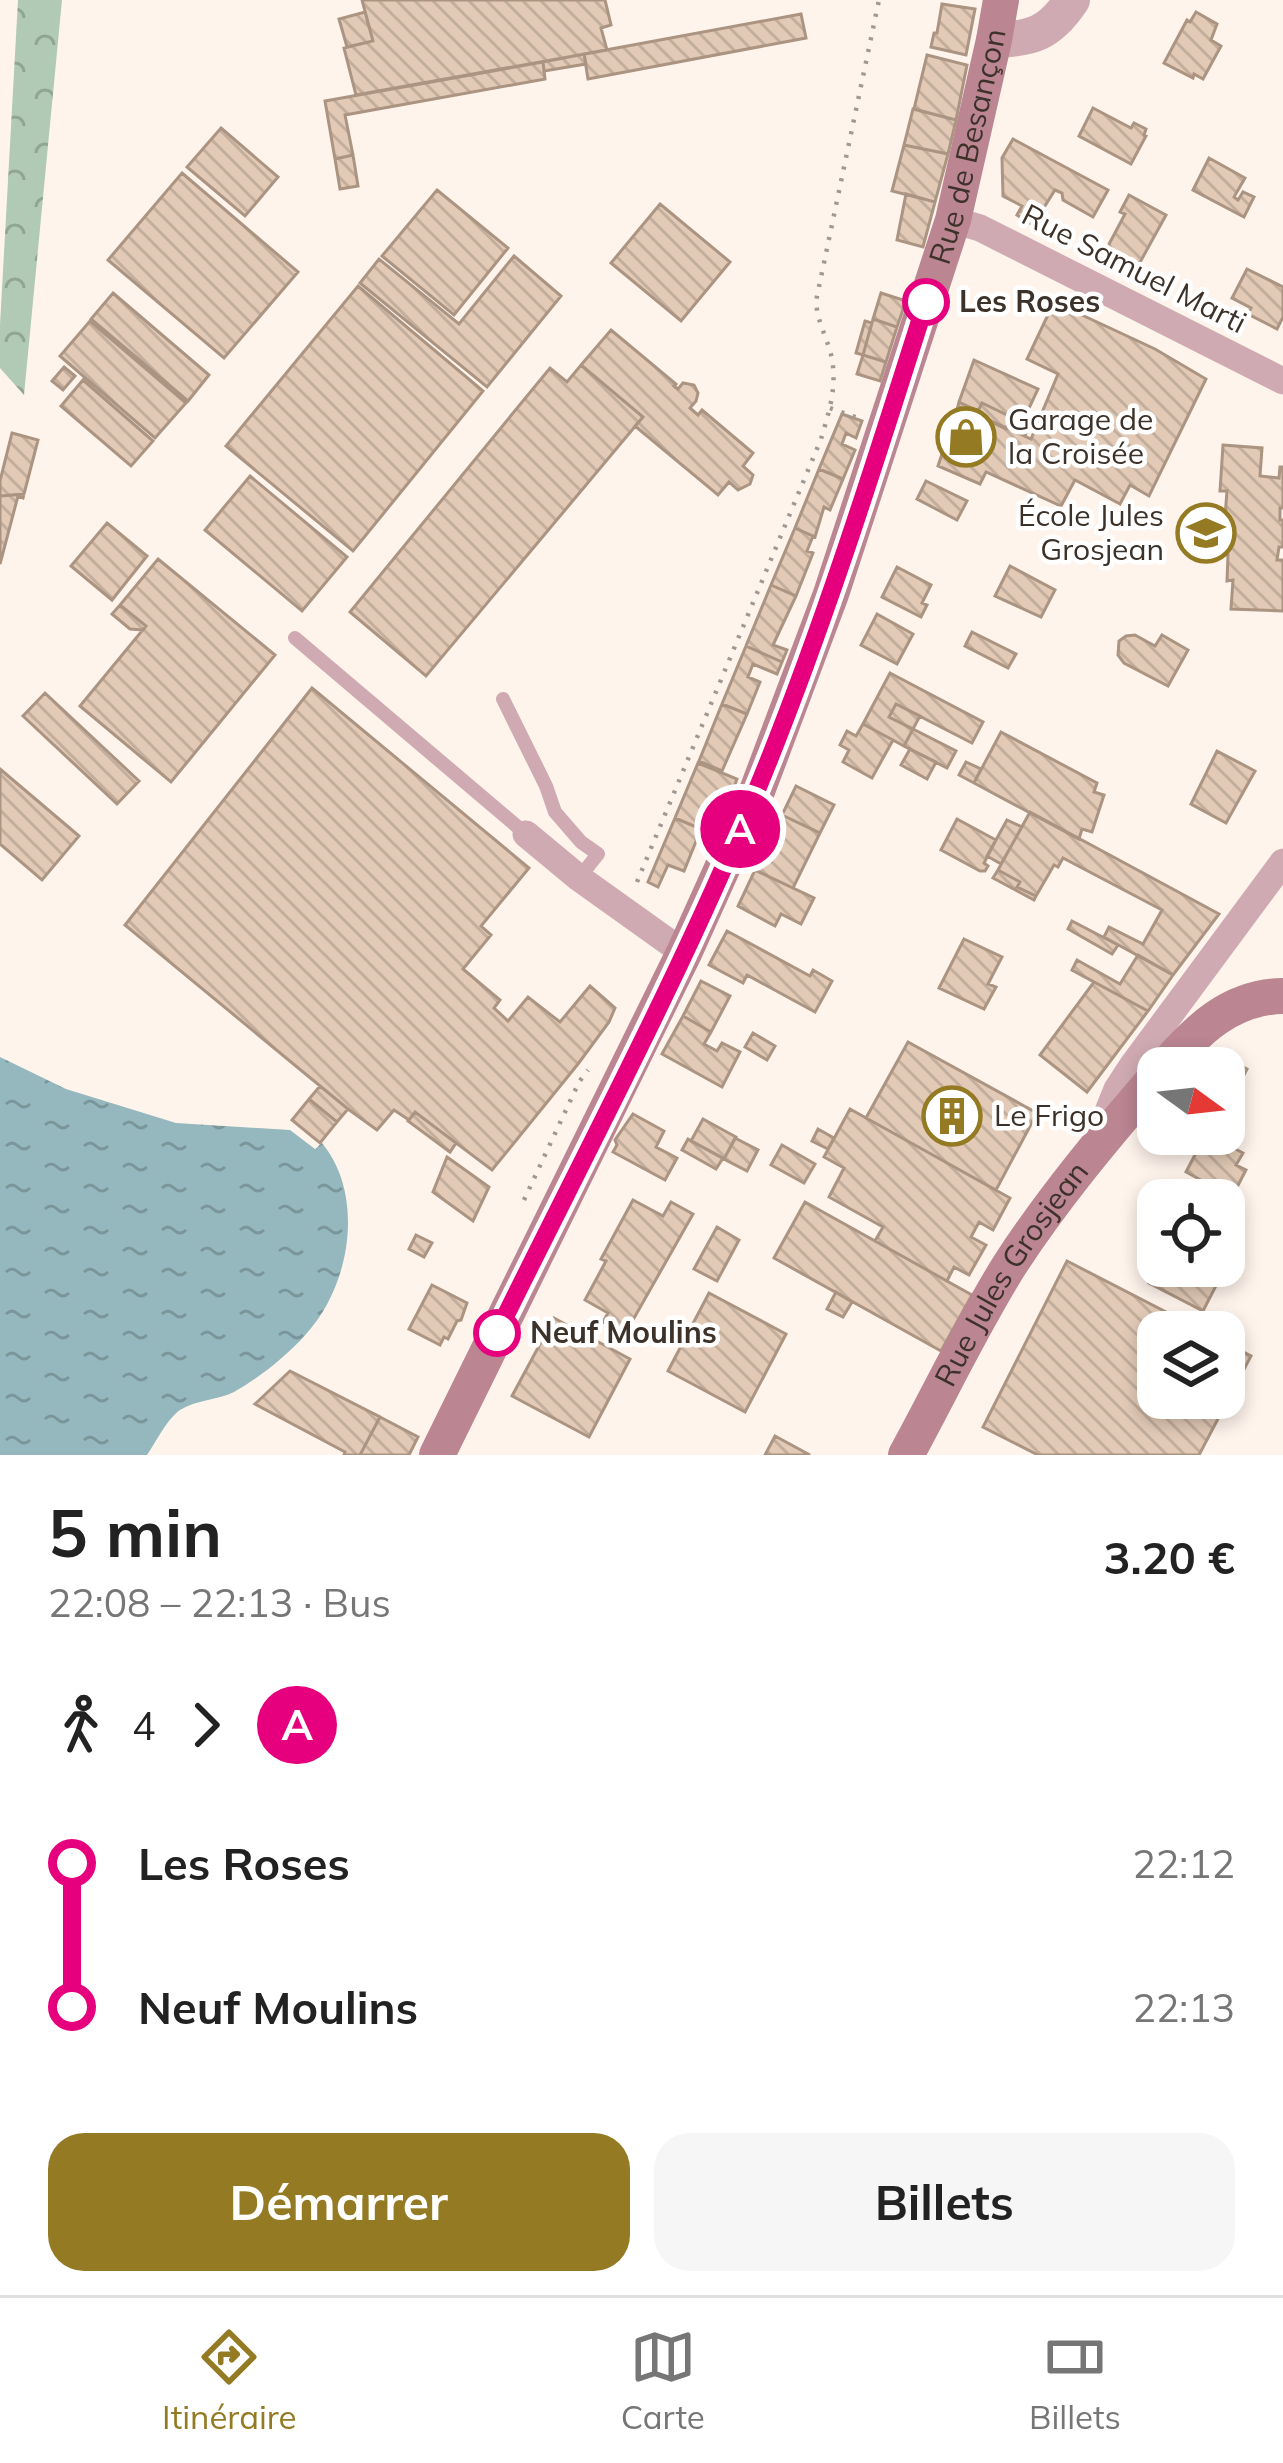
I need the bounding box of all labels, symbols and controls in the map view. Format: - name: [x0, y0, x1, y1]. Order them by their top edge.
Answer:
- street label: Rue de Besançon: [920, 26, 1014, 269]
- street label: Rue Samuel Marti: [1016, 195, 1253, 341]
- marker: Les Roses: [904, 280, 948, 324]
- place label: Les Roses: [959, 282, 1100, 320]
- place label: Garage de la Croisée: [1008, 400, 1153, 472]
- shop icon: Garage de la Croisée: [935, 406, 997, 468]
- place label: École Jules Grosjean: [1018, 496, 1164, 568]
- school or university icon: École Jules Grosjean: [1175, 502, 1237, 564]
- line badge: A: [701, 790, 779, 868]
- text: A: [724, 802, 756, 855]
- north arrow: [1137, 1047, 1245, 1155]
- map controls: [1137, 1047, 1245, 1419]
- building icon: Le Frigo: [921, 1085, 983, 1147]
- place label: Le Frigo: [994, 1096, 1104, 1134]
- street label: Rue Jules Grosjean: [926, 1153, 1096, 1392]
- button: locate: [1137, 1179, 1245, 1287]
- marker: Neuf Moulins: [475, 1311, 519, 1355]
- button: layers: [1137, 1311, 1245, 1419]
- place label: Neuf Moulins: [530, 1313, 717, 1351]
- text: 5 min: [48, 1491, 222, 1574]
- text: 3.20 €: [1104, 1529, 1235, 1585]
- text: 22:08 – 22:13 · Bus: [48, 1578, 391, 1627]
- icon: walk: [48, 1692, 114, 1758]
- icon: forward: [173, 1692, 239, 1758]
- text: A: [281, 1698, 313, 1751]
- text: 4: [132, 1701, 155, 1750]
- text: Les Roses: [138, 1835, 350, 1891]
- text: 22:12: [1133, 1839, 1235, 1888]
- text: Neuf Moulins: [138, 1979, 418, 2035]
- text: 22:13: [1133, 1983, 1235, 2032]
- button: Démarrer: [48, 2133, 630, 2271]
- button: Billets: [654, 2133, 1235, 2271]
- tab: Itinéraire: [162, 2324, 297, 2437]
- tab: Carte: [621, 2324, 705, 2437]
- tab: Billets: [1029, 2324, 1121, 2437]

